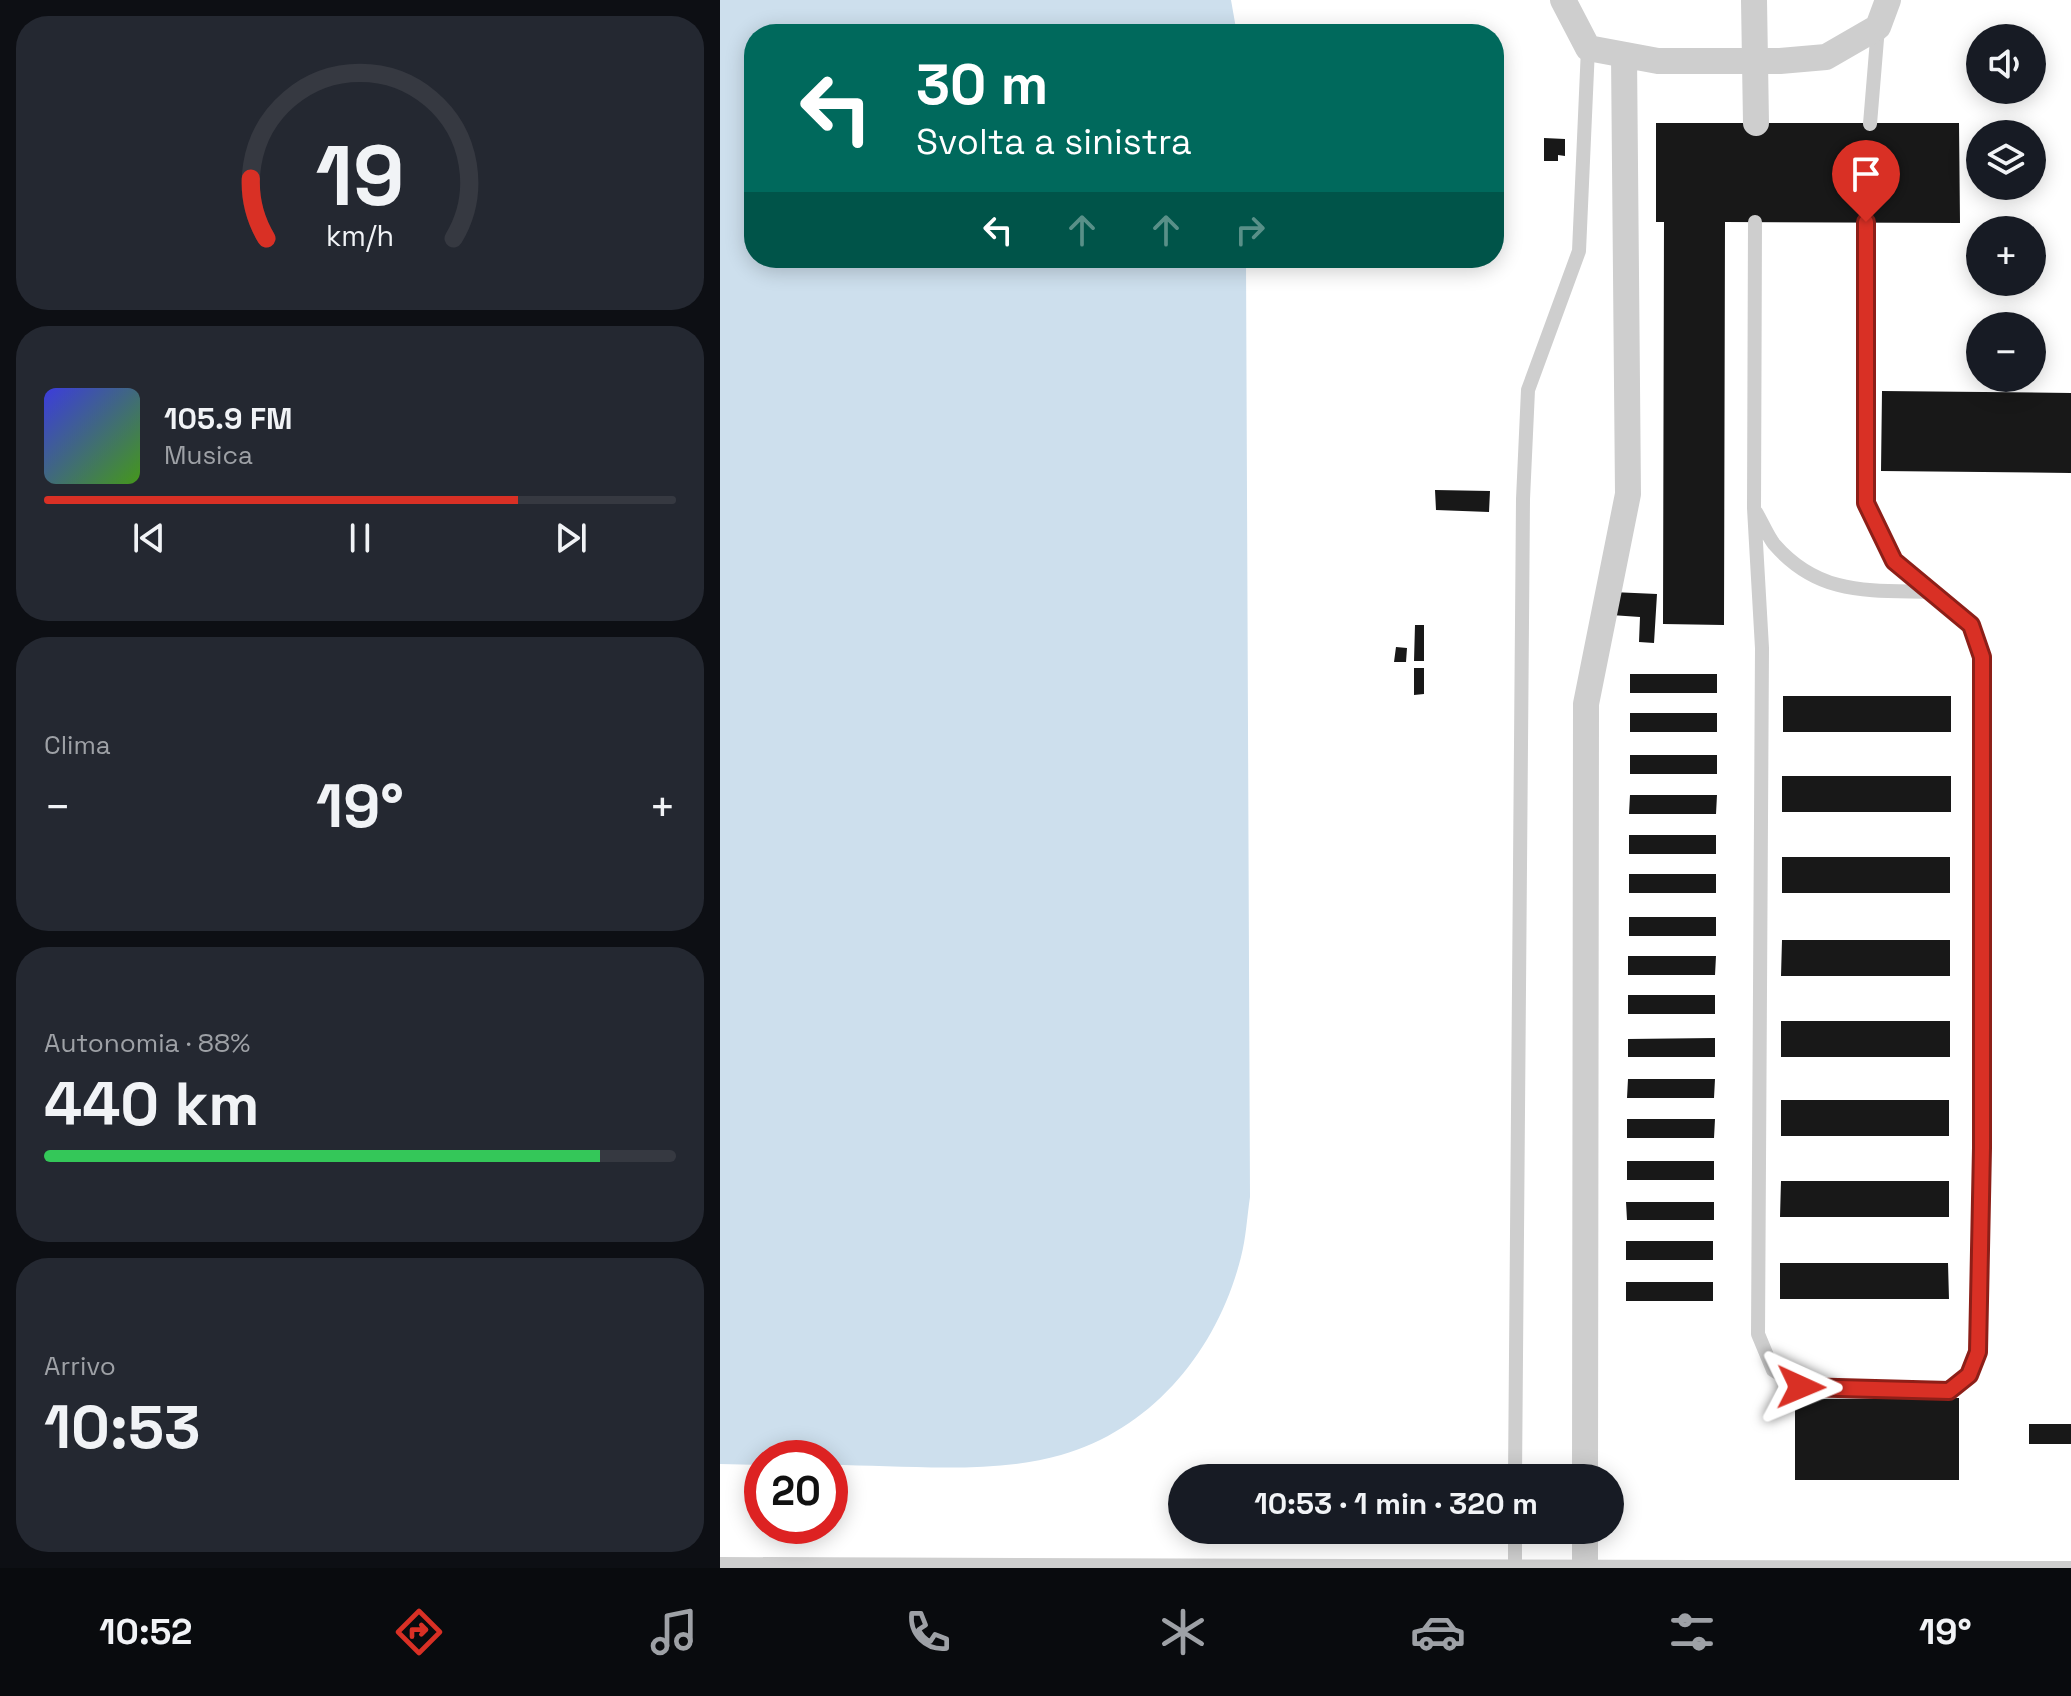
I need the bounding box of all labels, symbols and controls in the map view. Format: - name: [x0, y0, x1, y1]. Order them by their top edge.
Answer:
- map controls: [1966, 24, 2046, 392]
- button: sound: [1966, 24, 2046, 104]
- text: 30 m: [916, 49, 1048, 120]
- icon: left: [784, 56, 888, 160]
- text: Svolta a sinistra: [916, 119, 1192, 165]
- button: layers: [1966, 120, 2046, 200]
- text: 19: [315, 123, 405, 229]
- pin: [1832, 140, 1900, 222]
- icon: arrive: [1844, 152, 1888, 196]
- icon: left: [976, 208, 1020, 252]
- icon: ahead: [1060, 208, 1104, 252]
- icon: ahead: [1144, 208, 1188, 252]
- icon: right: [1228, 208, 1272, 252]
- button: +: [1966, 216, 2046, 296]
- text: km/h: [326, 218, 394, 254]
- button: −: [1966, 312, 2046, 392]
- text: 105.9 FM: [164, 399, 293, 438]
- text: Musica: [164, 438, 253, 472]
- icon: previous: [127, 516, 171, 560]
- icon: pause: [338, 516, 382, 560]
- icon: next: [549, 516, 593, 560]
- text: Clima: [44, 728, 111, 762]
- text: 19°: [316, 768, 404, 845]
- text: −: [44, 779, 71, 835]
- text: +: [649, 779, 676, 835]
- text: Autonomia · 88%: [44, 1026, 250, 1060]
- text: 440 km: [44, 1066, 260, 1143]
- position arrow: [1759, 1345, 1843, 1429]
- text: Arrivo: [44, 1349, 116, 1383]
- text: 10:53: [44, 1389, 200, 1466]
- speed limit sign: 20: [744, 1440, 848, 1544]
- text: 10:53 · 1 min · 320 m: [1254, 1484, 1538, 1523]
- icon: directions: [391, 1604, 447, 1660]
- icon: music: [646, 1604, 702, 1660]
- icon: phone: [900, 1604, 956, 1660]
- icon: climate: [1155, 1604, 1211, 1660]
- icon: car: [1410, 1604, 1466, 1660]
- icon: filters: [1664, 1604, 1720, 1660]
- text: 10:52: [99, 1609, 192, 1655]
- text: 19°: [1919, 1609, 1972, 1655]

